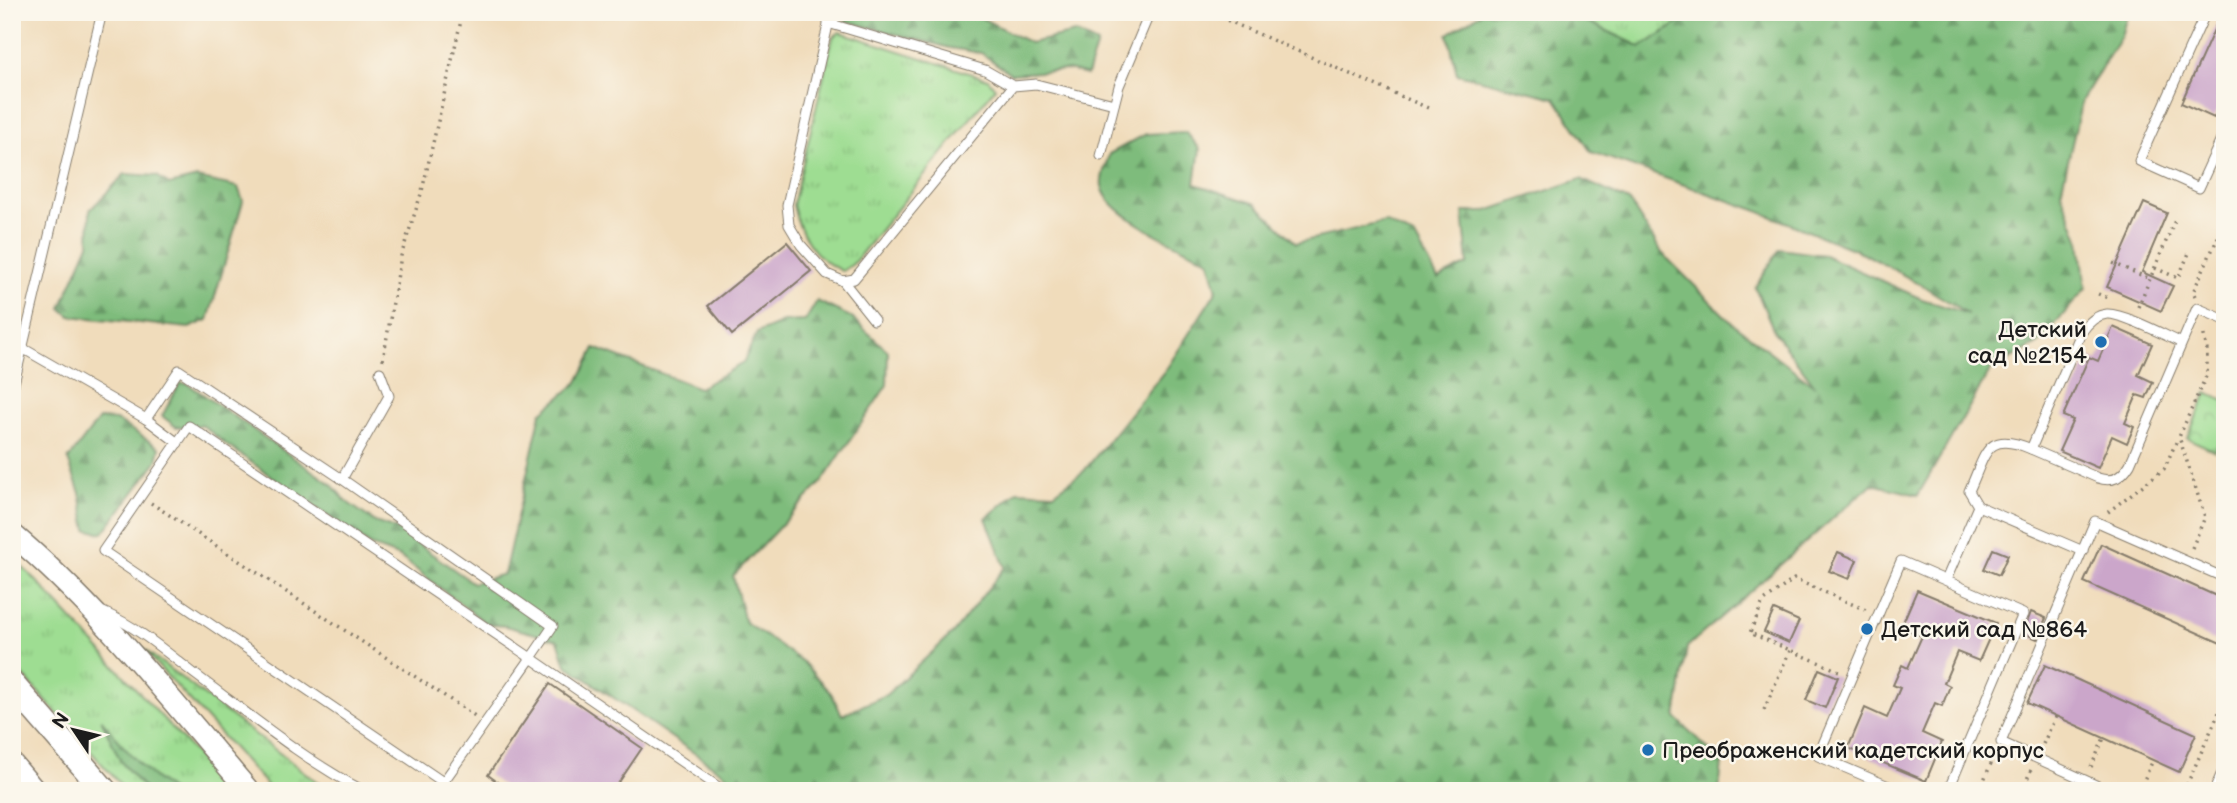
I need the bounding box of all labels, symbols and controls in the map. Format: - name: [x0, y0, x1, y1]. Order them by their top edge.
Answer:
- place label: Детский сад №2154: [1968, 316, 2087, 370]
- marker: Детский сад №2154: [2093, 334, 2109, 350]
- place label: Детский сад №864: [1881, 616, 2087, 644]
- marker: Детский сад №864: [1859, 621, 1875, 637]
- north arrow: [38, 694, 108, 764]
- text: N: [48, 709, 75, 734]
- place label: Преображенский кадетский корпус: [1662, 737, 2044, 765]
- marker: Преображенский кадетский корпус: [1640, 742, 1656, 758]

